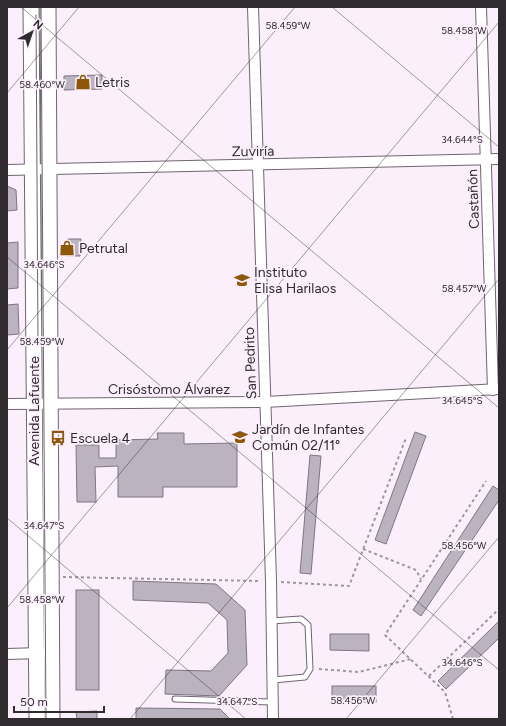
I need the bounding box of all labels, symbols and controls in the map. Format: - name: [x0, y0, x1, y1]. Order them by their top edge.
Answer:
- north arrow: [12, 12, 52, 52]
- text: N: [31, 17, 46, 32]
- text: 58.459°W: [266, 19, 311, 32]
- text: 58.458°W: [441, 24, 487, 37]
- shop icon: Letris: [74, 73, 92, 91]
- place label: Letris: [95, 74, 130, 91]
- text: 58.460°W: [19, 78, 65, 91]
- text: 34.644°S: [441, 133, 483, 146]
- street label: Zuviría: [232, 143, 274, 160]
- street label: Castañón: [464, 169, 483, 229]
- shop icon: Petrutal: [58, 239, 76, 257]
- place label: Petrutal: [79, 240, 128, 257]
- text: 34.646°S: [23, 258, 65, 271]
- place label: Instituto Elisa Harilaos: [254, 264, 336, 297]
- school or university icon: Instituto Elisa Harilaos: [233, 271, 251, 289]
- text: 58.457°W: [442, 282, 487, 295]
- street label: San Pedrito: [241, 327, 260, 399]
- text: 58.459°W: [20, 335, 65, 348]
- street label: Avenida Lafuente: [26, 356, 43, 466]
- street label: Crisóstomo Álvarez: [108, 381, 230, 398]
- text: 34.645°S: [441, 394, 483, 407]
- place label: Jardín de Infantes Común 02/11°: [252, 421, 364, 454]
- school or university icon: Jardín de Infantes Común 02/11°: [231, 428, 249, 446]
- bus stop icon: Escuela 4: [49, 429, 67, 447]
- place label: Escuela 4: [70, 430, 131, 447]
- text: 34.647°S: [24, 519, 64, 532]
- text: 58.456°W: [442, 539, 487, 552]
- text: 58.458°W: [19, 593, 65, 606]
- text: 34.646°S: [441, 656, 483, 669]
- scale bar: [14, 688, 104, 714]
- text: 58.456°W: [331, 694, 376, 707]
- text: 50 m: [20, 695, 48, 709]
- text: 34.647°S: [217, 695, 257, 708]

